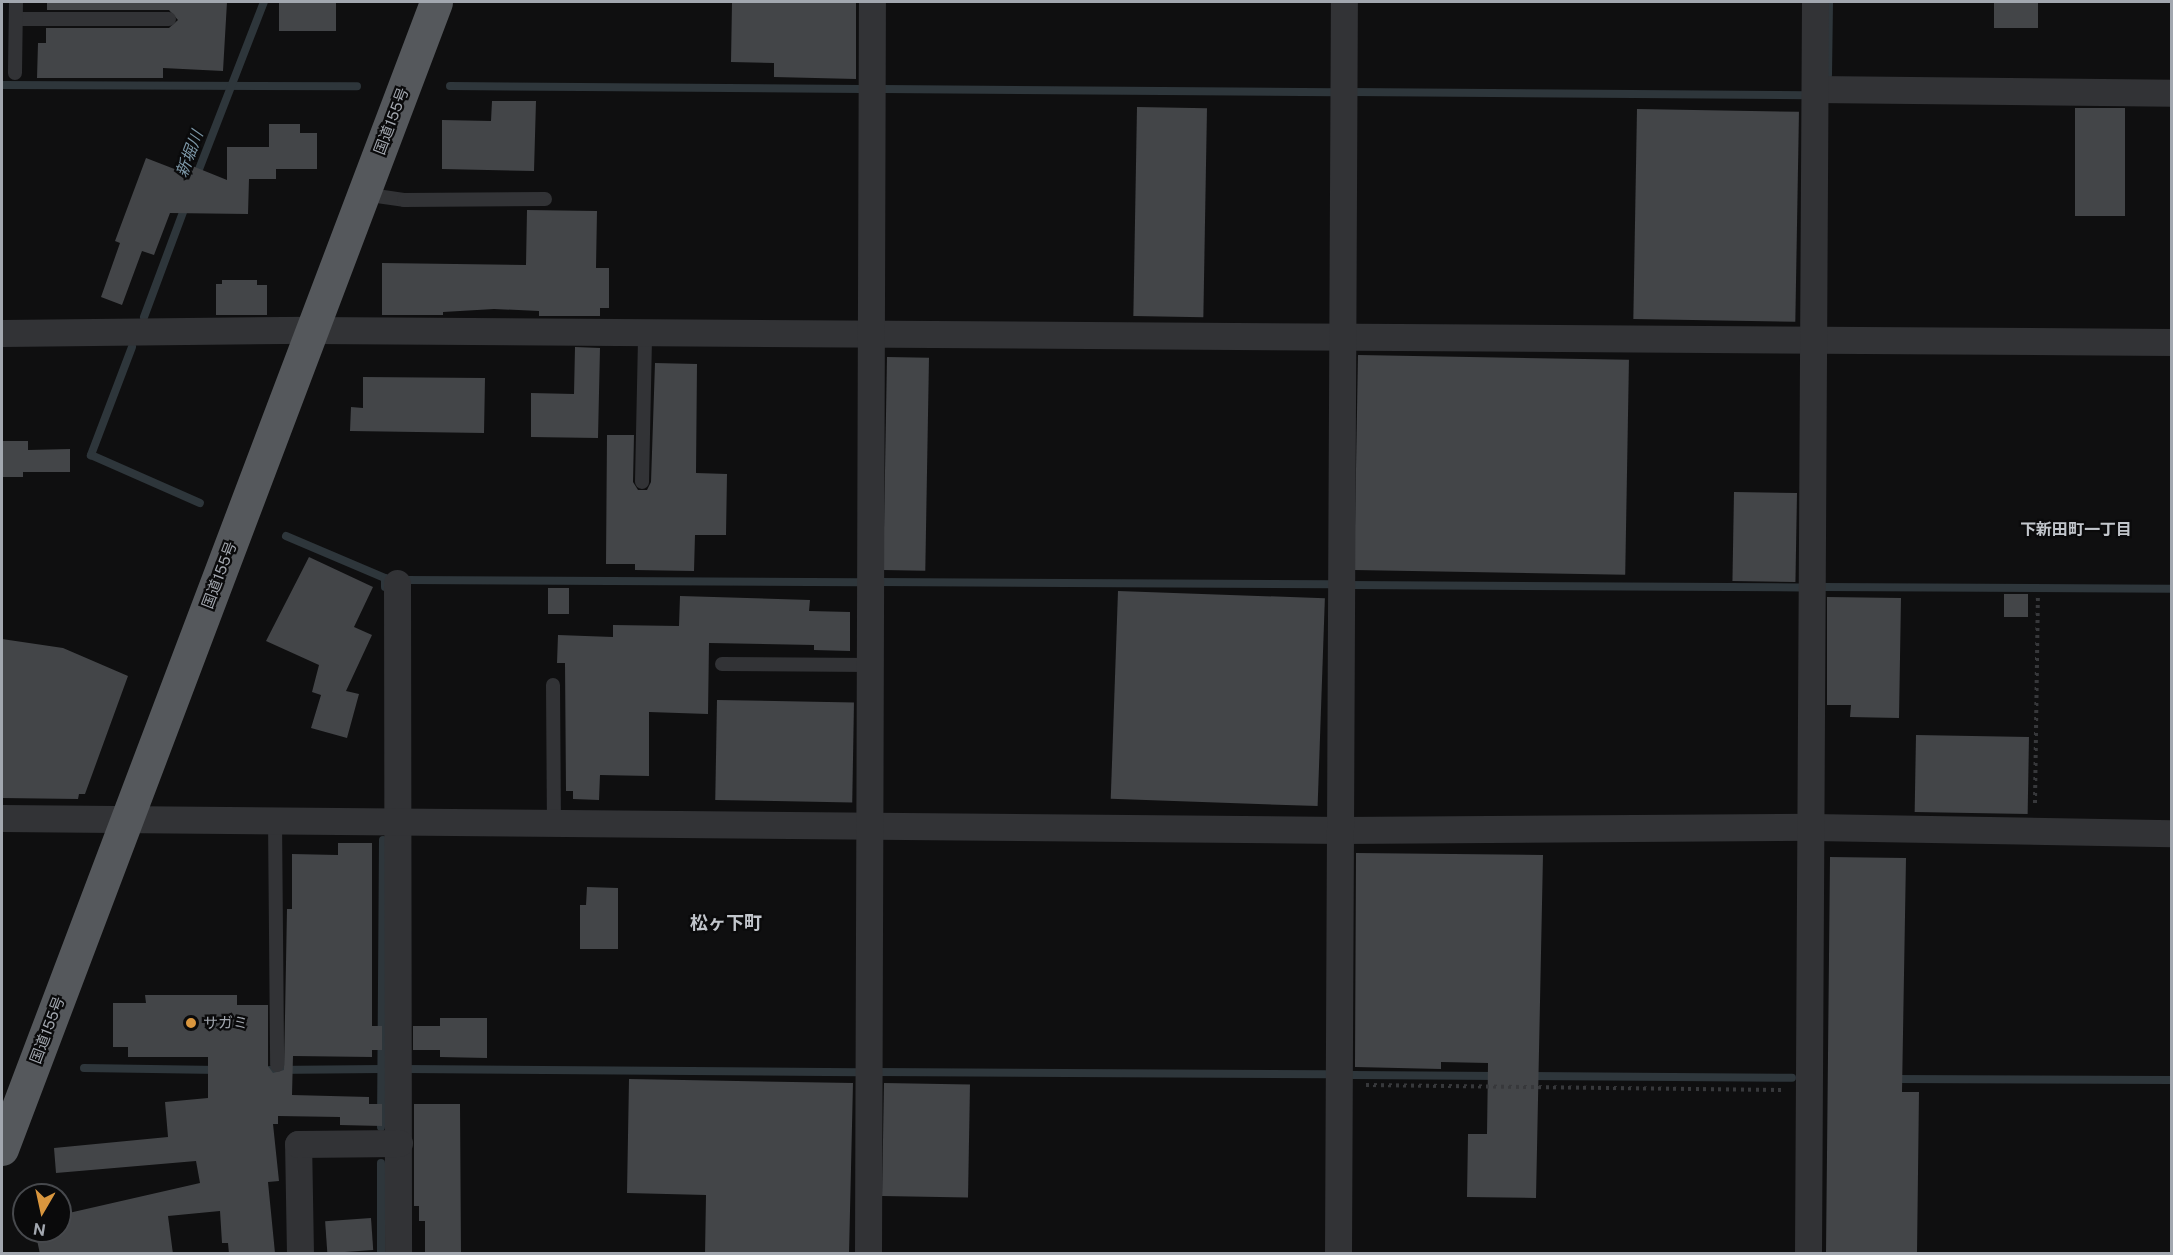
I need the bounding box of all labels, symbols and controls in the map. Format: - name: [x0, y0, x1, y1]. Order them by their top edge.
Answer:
- street label: 国道155号: [370, 85, 412, 157]
- water label: 新堀川: [172, 128, 208, 180]
- district label: 下新田町一丁目: [2020, 520, 2132, 540]
- street label: 国道155号: [198, 539, 240, 611]
- district label: 松ヶ下町: [690, 912, 762, 934]
- street label: 国道155号: [26, 994, 68, 1066]
- place label: サガミ: [203, 1014, 248, 1032]
- marker: サガミ: [184, 1016, 198, 1030]
- north arrow: [12, 1183, 72, 1243]
- text: N: [32, 1219, 47, 1240]

